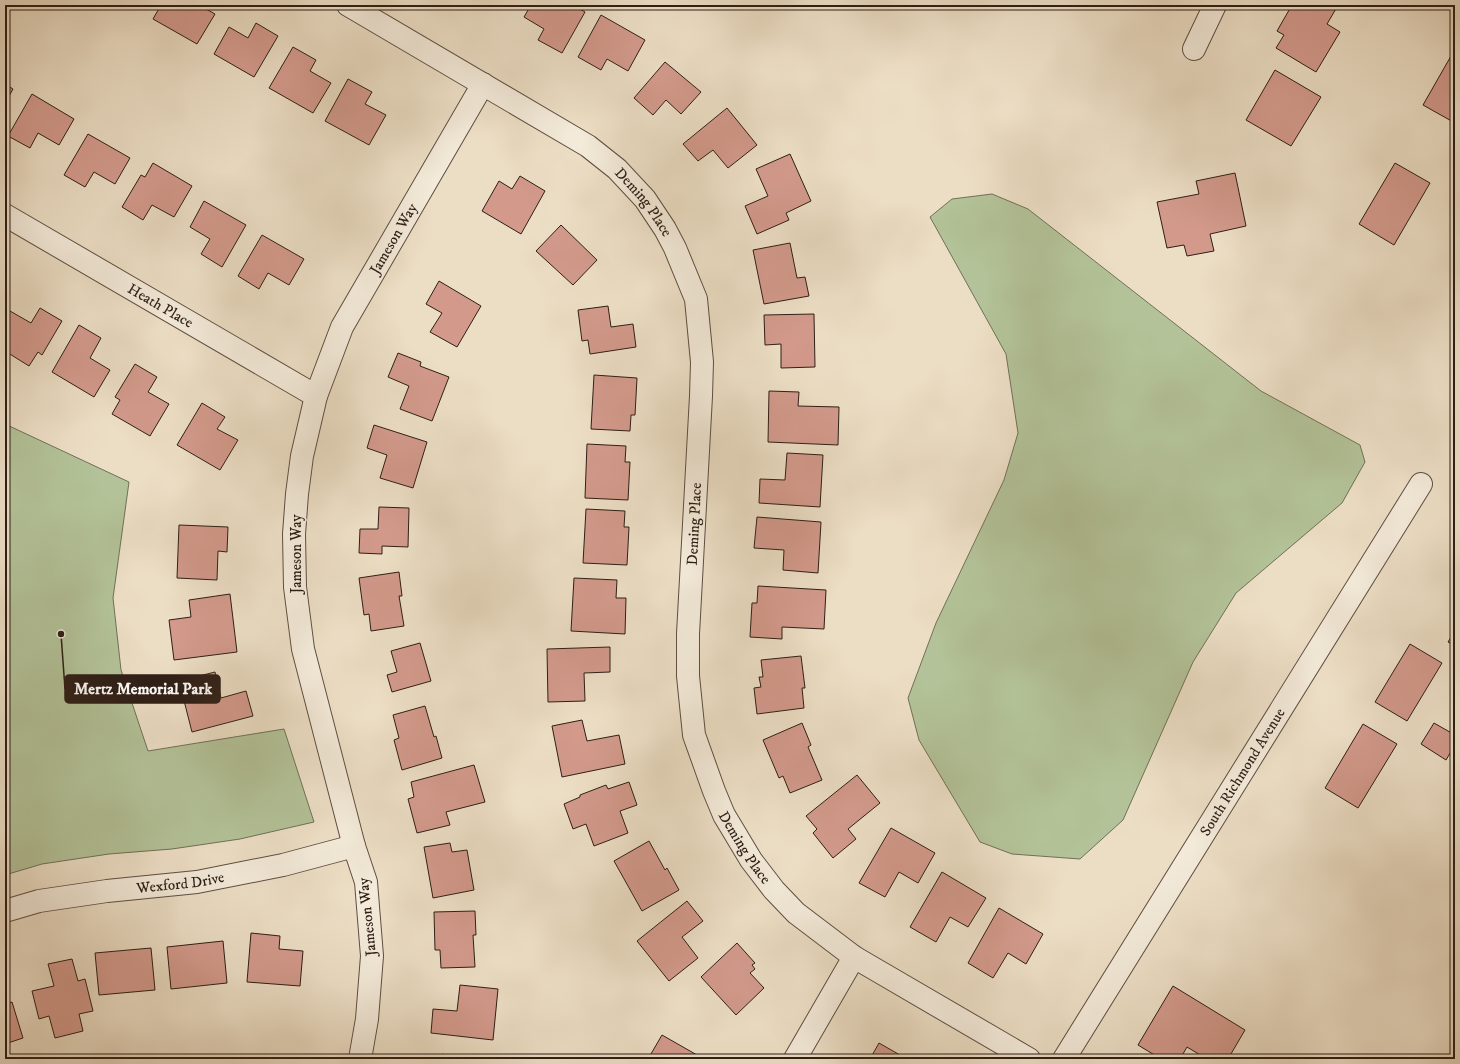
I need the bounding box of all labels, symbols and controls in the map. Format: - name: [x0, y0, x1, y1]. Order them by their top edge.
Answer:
- street label: Deming Place: [610, 164, 676, 240]
- street label: Jameson Way: [365, 199, 422, 280]
- street label: Heath Place: [124, 279, 197, 333]
- street label: Deming Place: [683, 482, 706, 566]
- street label: Jameson Way: [287, 514, 306, 596]
- callout: Mertz Memorial Park: [65, 675, 220, 703]
- text: Mertz Memorial Park: [74, 679, 213, 699]
- street label: South Richmond Avenue: [1196, 705, 1290, 840]
- street label: Deming Place: [714, 808, 775, 888]
- street label: Wexford Drive: [135, 868, 226, 898]
- street label: Jameson Way: [354, 876, 381, 959]

